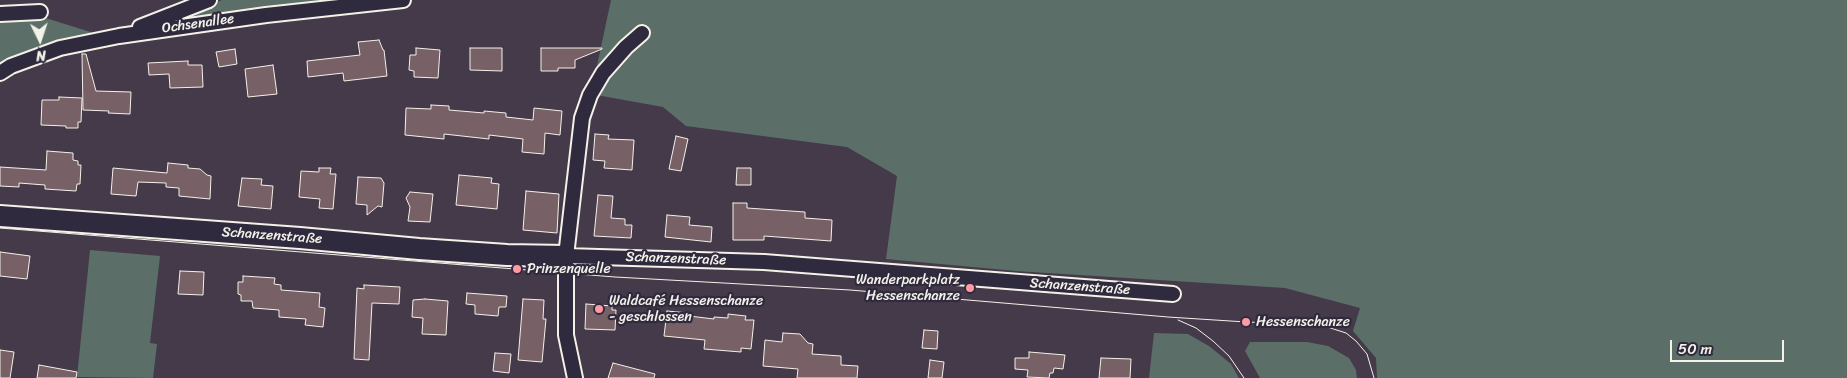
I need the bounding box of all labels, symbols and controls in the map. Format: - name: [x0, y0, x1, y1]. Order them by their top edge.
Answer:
- street label: Ochsenallee: [161, 11, 235, 37]
- north arrow: [15, 15, 65, 65]
- text: N: [35, 43, 47, 68]
- street label: Schanzenstraße: [221, 224, 323, 248]
- street label: Schanzenstraße: [625, 249, 727, 269]
- place label: Prinzenquelle: [527, 261, 611, 277]
- marker: Prinzenquelle: [511, 263, 523, 275]
- place label: Wanderparkplatz Hessenschanze: [856, 272, 960, 304]
- street label: Schanzenstraße: [1029, 275, 1131, 299]
- marker: Wanderparkplatz Hessenschanze: [964, 282, 976, 294]
- place label: Waldcafé Hessenschanze - geschlossen: [609, 293, 763, 326]
- marker: Waldcafé Hessenschanze - geschlossen: [593, 303, 605, 315]
- place label: Hessenschanze: [1256, 314, 1350, 330]
- marker: Hessenschanze: [1240, 316, 1252, 328]
- scale bar: [1672, 330, 1786, 362]
- text: 50 m: [1678, 336, 1712, 362]

